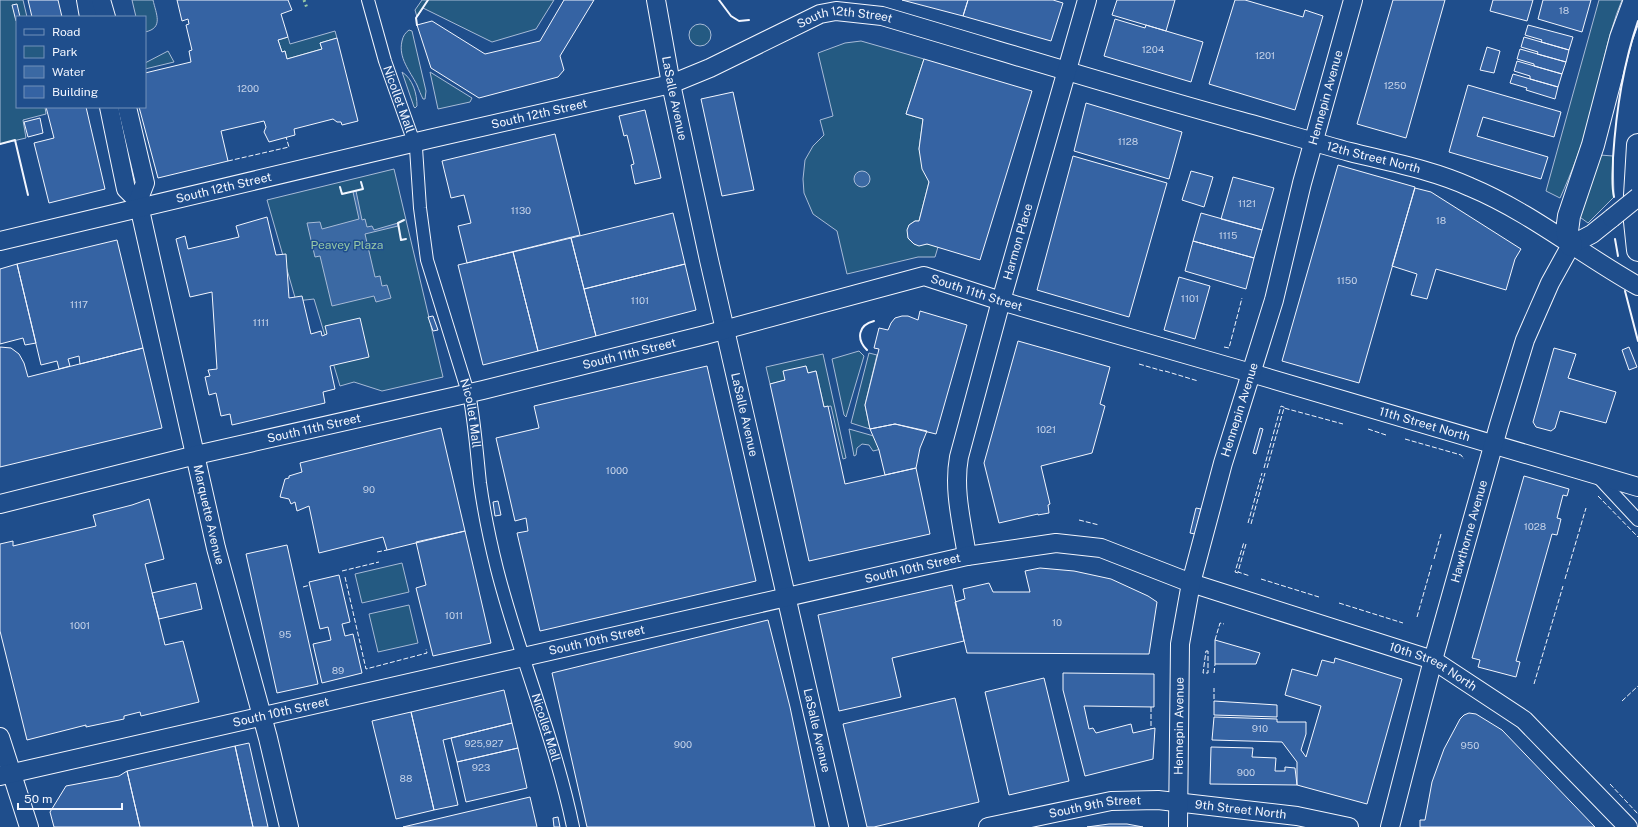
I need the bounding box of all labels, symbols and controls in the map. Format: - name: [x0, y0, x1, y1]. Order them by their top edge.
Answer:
- street label: South 12th Street: [795, 4, 894, 31]
- house number: 18: [1559, 4, 1569, 16]
- legend: [16, 16, 146, 108]
- text: Road: [52, 25, 80, 39]
- house number: 1204: [1142, 43, 1164, 55]
- text: Park: [52, 45, 78, 59]
- street label: Hennepin Avenue: [1306, 48, 1346, 147]
- house number: 1201: [1255, 49, 1275, 61]
- street label: LaSalle Avenue: [659, 55, 690, 142]
- street label: Nicollet Mall: [380, 64, 417, 135]
- text: Water: [52, 65, 86, 79]
- house number: 1250: [1384, 79, 1406, 91]
- house number: 1200: [237, 82, 259, 94]
- text: Building: [52, 85, 98, 99]
- street label: South 12th Street: [490, 96, 589, 132]
- house number: 1128: [1118, 135, 1138, 147]
- street label: 12th Street North: [1325, 139, 1422, 176]
- street label: South 12th Street: [174, 170, 273, 206]
- house number: 1121: [1238, 197, 1256, 209]
- street label: Harmon Place: [1000, 202, 1036, 282]
- house number: 1130: [511, 204, 531, 216]
- house number: 18: [1436, 214, 1446, 226]
- house number: 1115: [1219, 229, 1237, 241]
- park label: Peavey Plaza: [311, 238, 383, 252]
- street label: South 11th Street: [929, 272, 1024, 314]
- house number: 1150: [1337, 274, 1357, 286]
- house number: 1101: [1181, 292, 1199, 304]
- house number: 1101: [631, 294, 649, 306]
- house number: 1117: [70, 298, 88, 310]
- house number: 1111: [253, 316, 269, 328]
- street label: South 11th Street: [581, 335, 678, 372]
- street label: Hennepin Avenue: [1218, 361, 1261, 459]
- street label: LaSalle Avenue: [728, 371, 761, 458]
- street label: Nicollet Mall: [457, 377, 483, 449]
- street label: 11th Street North: [1378, 404, 1472, 444]
- street label: South 11th Street: [266, 411, 363, 446]
- house number: 1021: [1036, 423, 1056, 435]
- street label: Marquette Avenue: [190, 463, 227, 566]
- house number: 1000: [606, 464, 628, 476]
- street label: Hawthorne Avenue: [1448, 478, 1490, 584]
- house number: 90: [363, 483, 375, 495]
- house number: 1028: [1524, 520, 1546, 532]
- street label: South 10th Street: [863, 551, 962, 586]
- house number: 1011: [445, 609, 463, 621]
- house number: 10: [1052, 616, 1062, 628]
- house number: 1001: [70, 619, 90, 631]
- street label: South 10th Street: [547, 622, 646, 658]
- house number: 95: [279, 628, 291, 640]
- street label: 10th Street North: [1387, 639, 1479, 694]
- house number: 89: [332, 664, 344, 676]
- street label: Hennepin Avenue: [1172, 677, 1187, 775]
- street label: LaSalle Avenue: [800, 687, 833, 774]
- street label: Nicollet Mall: [529, 692, 563, 764]
- street label: South 10th Street: [231, 694, 331, 730]
- house number: 910: [1252, 722, 1268, 734]
- house number: 925,927: [464, 737, 504, 749]
- house number: 900: [674, 738, 692, 750]
- house number: 950: [1461, 739, 1479, 751]
- house number: 923: [472, 761, 490, 773]
- house number: 900: [1237, 766, 1255, 778]
- house number: 88: [400, 772, 412, 784]
- scale bar: [18, 785, 122, 811]
- text: 50 m: [24, 792, 52, 806]
- street label: South 9th Street: [1047, 793, 1141, 821]
- street label: 9th Street North: [1194, 797, 1287, 822]

